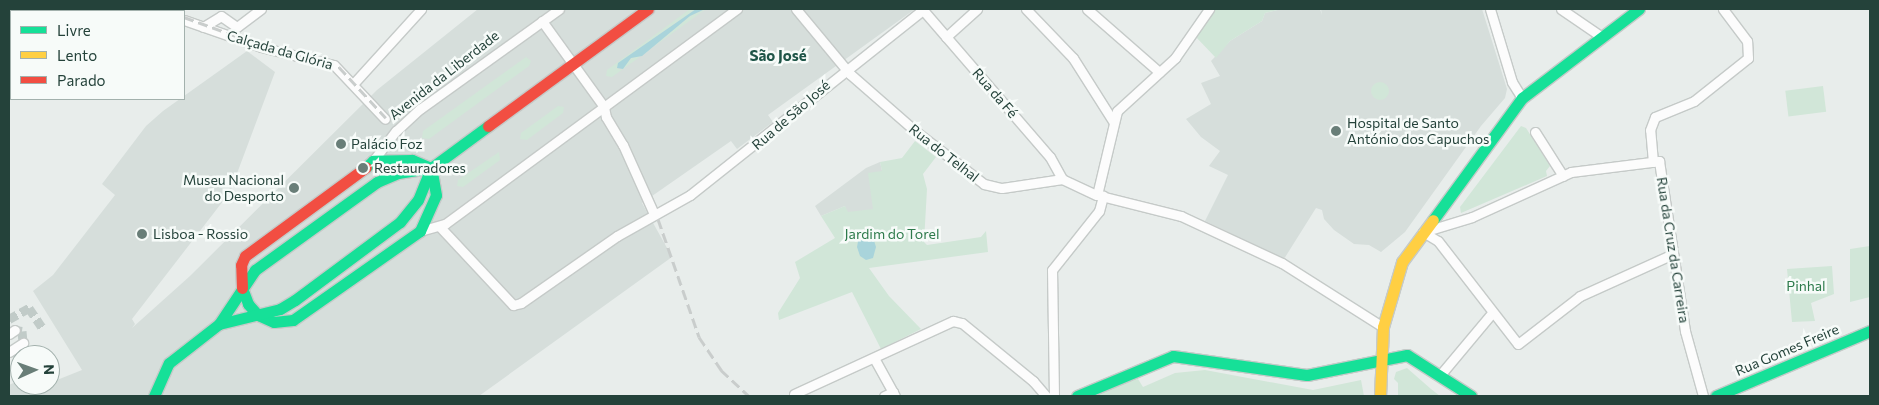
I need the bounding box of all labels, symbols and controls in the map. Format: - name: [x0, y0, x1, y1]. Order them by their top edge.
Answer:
- legend: [10, 10, 185, 100]
- text: Livre: [57, 21, 91, 39]
- street label: Calçada da Glória: [225, 27, 335, 73]
- street label: Avenida da Liberdade: [386, 27, 502, 123]
- text: Lento: [57, 46, 97, 64]
- district label: São José: [749, 47, 807, 65]
- street label: Rua da Fé: [969, 65, 1021, 121]
- text: Parado: [57, 71, 106, 89]
- street label: Rua de São José: [749, 77, 833, 153]
- place label: Hospital de Santo António dos Capuchos: [1347, 115, 1489, 148]
- street label: Rua do Telhal: [906, 121, 982, 185]
- marker: Hospital de Santo António dos Capuchos: [1329, 124, 1343, 138]
- place label: Palácio Foz: [351, 136, 423, 152]
- marker: Palácio Foz: [335, 138, 347, 150]
- place label: Restauradores: [374, 160, 466, 176]
- marker: Restauradores: [356, 161, 370, 175]
- place label: Museu Nacional do Desporto: [183, 172, 284, 204]
- street label: Rua da Cruz da Carreira: [1653, 176, 1693, 324]
- marker: Museu Nacional do Desporto: [288, 182, 300, 194]
- place label: Lisboa - Rossio: [153, 226, 248, 242]
- park label: Jardim do Torel: [844, 226, 940, 242]
- marker: Lisboa - Rossio: [135, 227, 149, 241]
- park label: Pinhal: [1786, 278, 1826, 294]
- street label: Rua Gomes Freire: [1732, 321, 1842, 379]
- north arrow: [10, 345, 60, 395]
- text: N: [41, 364, 58, 375]

